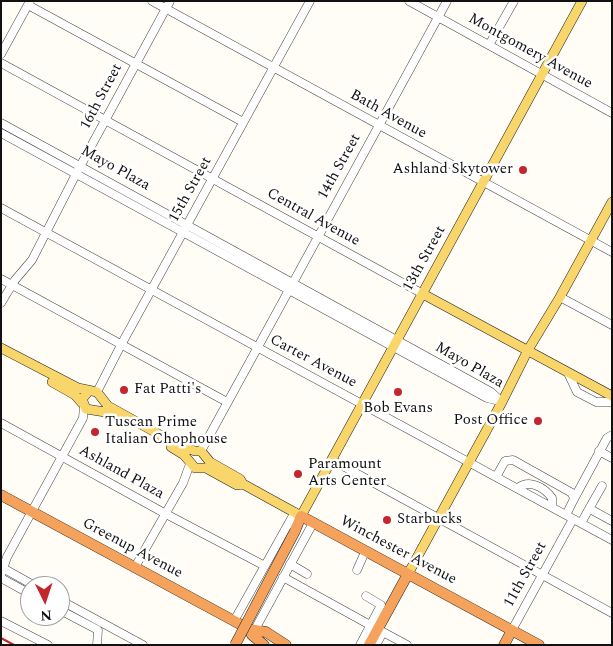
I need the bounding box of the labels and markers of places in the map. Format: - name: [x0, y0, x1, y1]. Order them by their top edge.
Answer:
- place label: Ashland Skytower: [393, 161, 513, 179]
- marker: Ashland Skytower: [517, 164, 529, 176]
- place label: Fat Patti's: [134, 381, 201, 399]
- marker: Fat Patti's: [118, 384, 130, 396]
- marker: Bob Evans: [392, 386, 404, 398]
- place label: Bob Evans: [363, 400, 433, 418]
- place label: Post Office: [454, 412, 528, 430]
- place label: Tuscan Prime Italian Chophouse: [105, 414, 228, 449]
- marker: Post Office: [532, 415, 544, 427]
- marker: Tuscan Prime Italian Chophouse: [89, 426, 101, 438]
- place label: Paramount Arts Center: [308, 456, 386, 491]
- marker: Paramount Arts Center: [292, 468, 304, 480]
- place label: Starbucks: [397, 511, 462, 529]
- marker: Starbucks: [381, 514, 393, 526]

